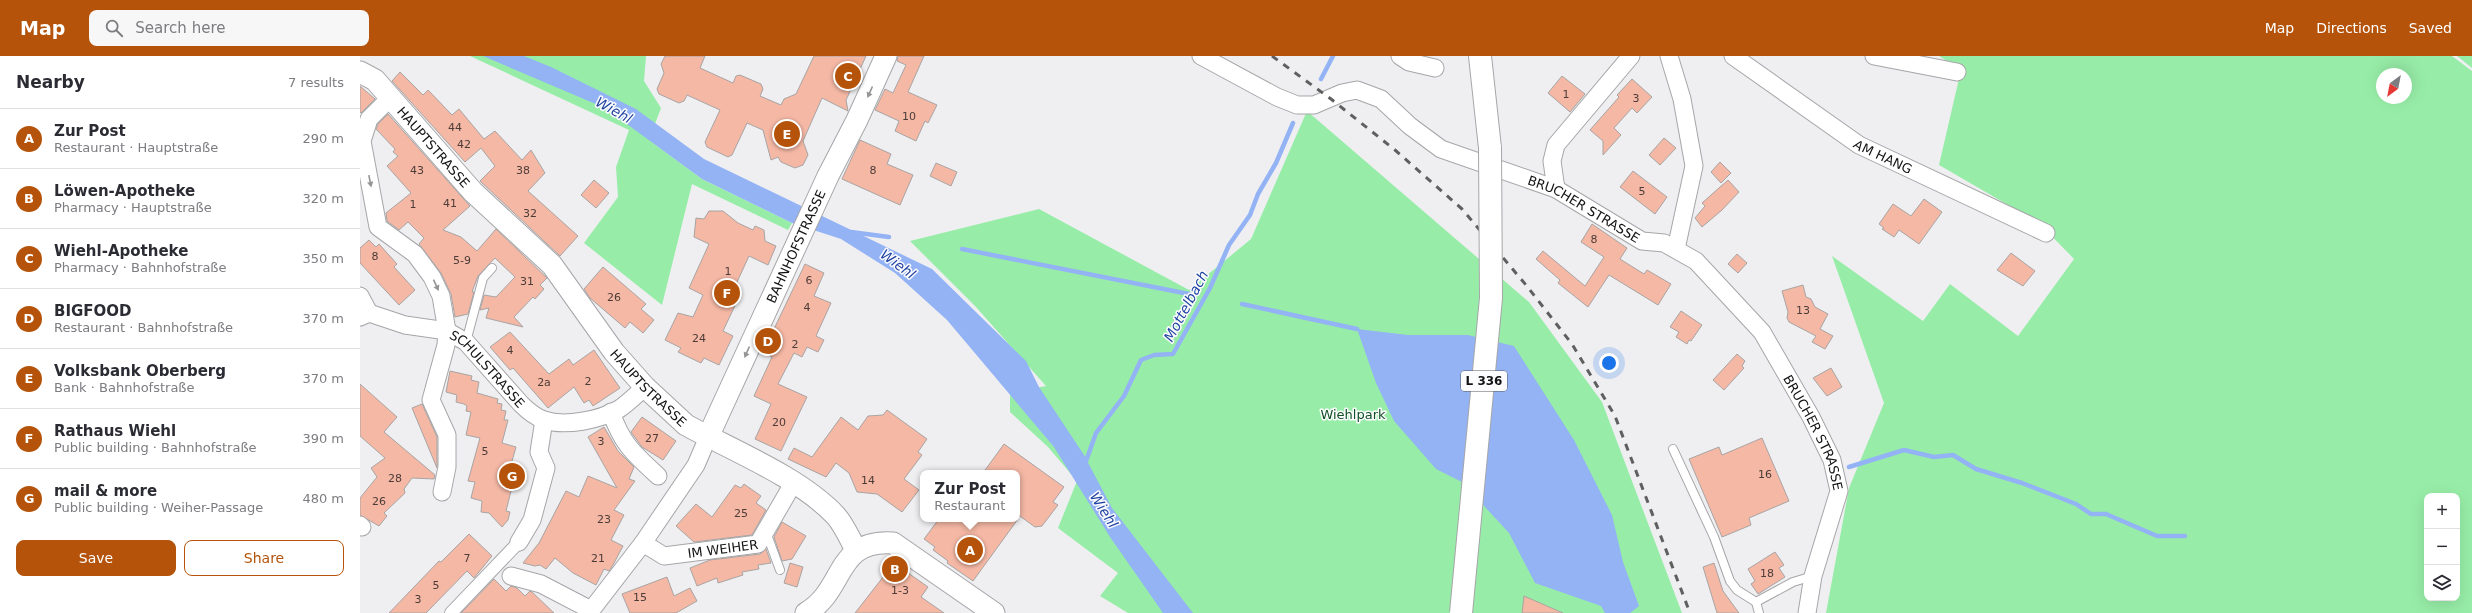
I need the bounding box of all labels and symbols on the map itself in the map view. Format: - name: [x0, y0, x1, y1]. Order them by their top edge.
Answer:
- pin: C: [835, 61, 861, 91]
- north arrow: [2376, 68, 2412, 104]
- one-way arrow: [866, 86, 872, 98]
- house number: 1: [1563, 88, 1570, 101]
- house number: 3: [1633, 92, 1640, 105]
- water label: Wiehl: [593, 94, 635, 127]
- street label: HAUPTSTRASSE: [394, 104, 473, 190]
- house number: 10: [902, 110, 916, 123]
- pin: E: [774, 119, 800, 149]
- house number: 44: [448, 121, 462, 134]
- street label: AM HANG: [1851, 136, 1915, 177]
- house number: 42: [457, 138, 471, 151]
- house number: 43: [410, 164, 424, 177]
- house number: 38: [516, 164, 530, 177]
- house number: 8: [870, 164, 877, 177]
- street label: BRUCHER STRASSE: [1526, 172, 1643, 246]
- one-way arrow: [367, 175, 373, 187]
- house number: 5: [1639, 185, 1646, 198]
- street label: BAHNHOFSTRASSE: [763, 187, 828, 305]
- house number: 41: [443, 197, 457, 210]
- house number: 1: [410, 198, 417, 211]
- house number: 32: [523, 207, 537, 220]
- house number: 8: [1591, 233, 1598, 246]
- water label: Wiehl: [877, 246, 919, 282]
- house number: 8: [372, 250, 379, 263]
- house number: 5-9: [453, 254, 471, 267]
- house number: 1: [725, 265, 732, 278]
- water label: Mottelbach: [1161, 268, 1211, 344]
- house number: 6: [806, 274, 813, 287]
- house number: 31: [520, 275, 534, 288]
- pin: F: [714, 278, 740, 308]
- one-way arrow: [433, 279, 439, 291]
- house number: 26: [607, 291, 621, 304]
- house number: 4: [804, 301, 811, 314]
- house number: 13: [1796, 304, 1810, 317]
- pin: D: [755, 326, 781, 356]
- street label: SCHULSTRASSE: [447, 327, 528, 411]
- house number: 24: [692, 332, 706, 345]
- house number: 2: [792, 338, 799, 351]
- house number: 4: [507, 344, 514, 357]
- street label: HAUPTSTRASSE: [607, 346, 690, 429]
- one-way arrow: [744, 346, 750, 358]
- your location: [1599, 353, 1619, 373]
- road number: L 336: [1461, 371, 1507, 391]
- street label: BRUCHER STRASSE: [1781, 372, 1846, 491]
- house number: 2: [585, 375, 592, 388]
- house number: 2a: [537, 376, 551, 389]
- park label: Wiehlpark: [1320, 407, 1386, 422]
- house number: 20: [772, 416, 786, 429]
- house number: 27: [645, 432, 659, 445]
- house number: 3: [598, 435, 605, 448]
- house number: 5: [482, 445, 489, 458]
- pin: G: [499, 461, 525, 491]
- house number: 16: [1758, 468, 1772, 481]
- house number: 28: [388, 472, 402, 485]
- house number: 14: [861, 474, 875, 487]
- water label: Wiehl: [1087, 489, 1121, 531]
- house number: 26: [372, 495, 386, 508]
- house number: 25: [734, 507, 748, 520]
- house number: 23: [597, 513, 611, 526]
- pin: A: [957, 535, 983, 565]
- street label: IM WEIHER: [687, 537, 759, 560]
- house number: 7: [464, 552, 471, 565]
- house number: 21: [591, 552, 605, 565]
- pin: B: [882, 554, 908, 584]
- house number: 18: [1760, 567, 1774, 580]
- house number: 5: [433, 579, 440, 592]
- house number: 1-3: [891, 584, 909, 597]
- house number: 15: [633, 591, 647, 604]
- house number: 3: [415, 593, 422, 606]

